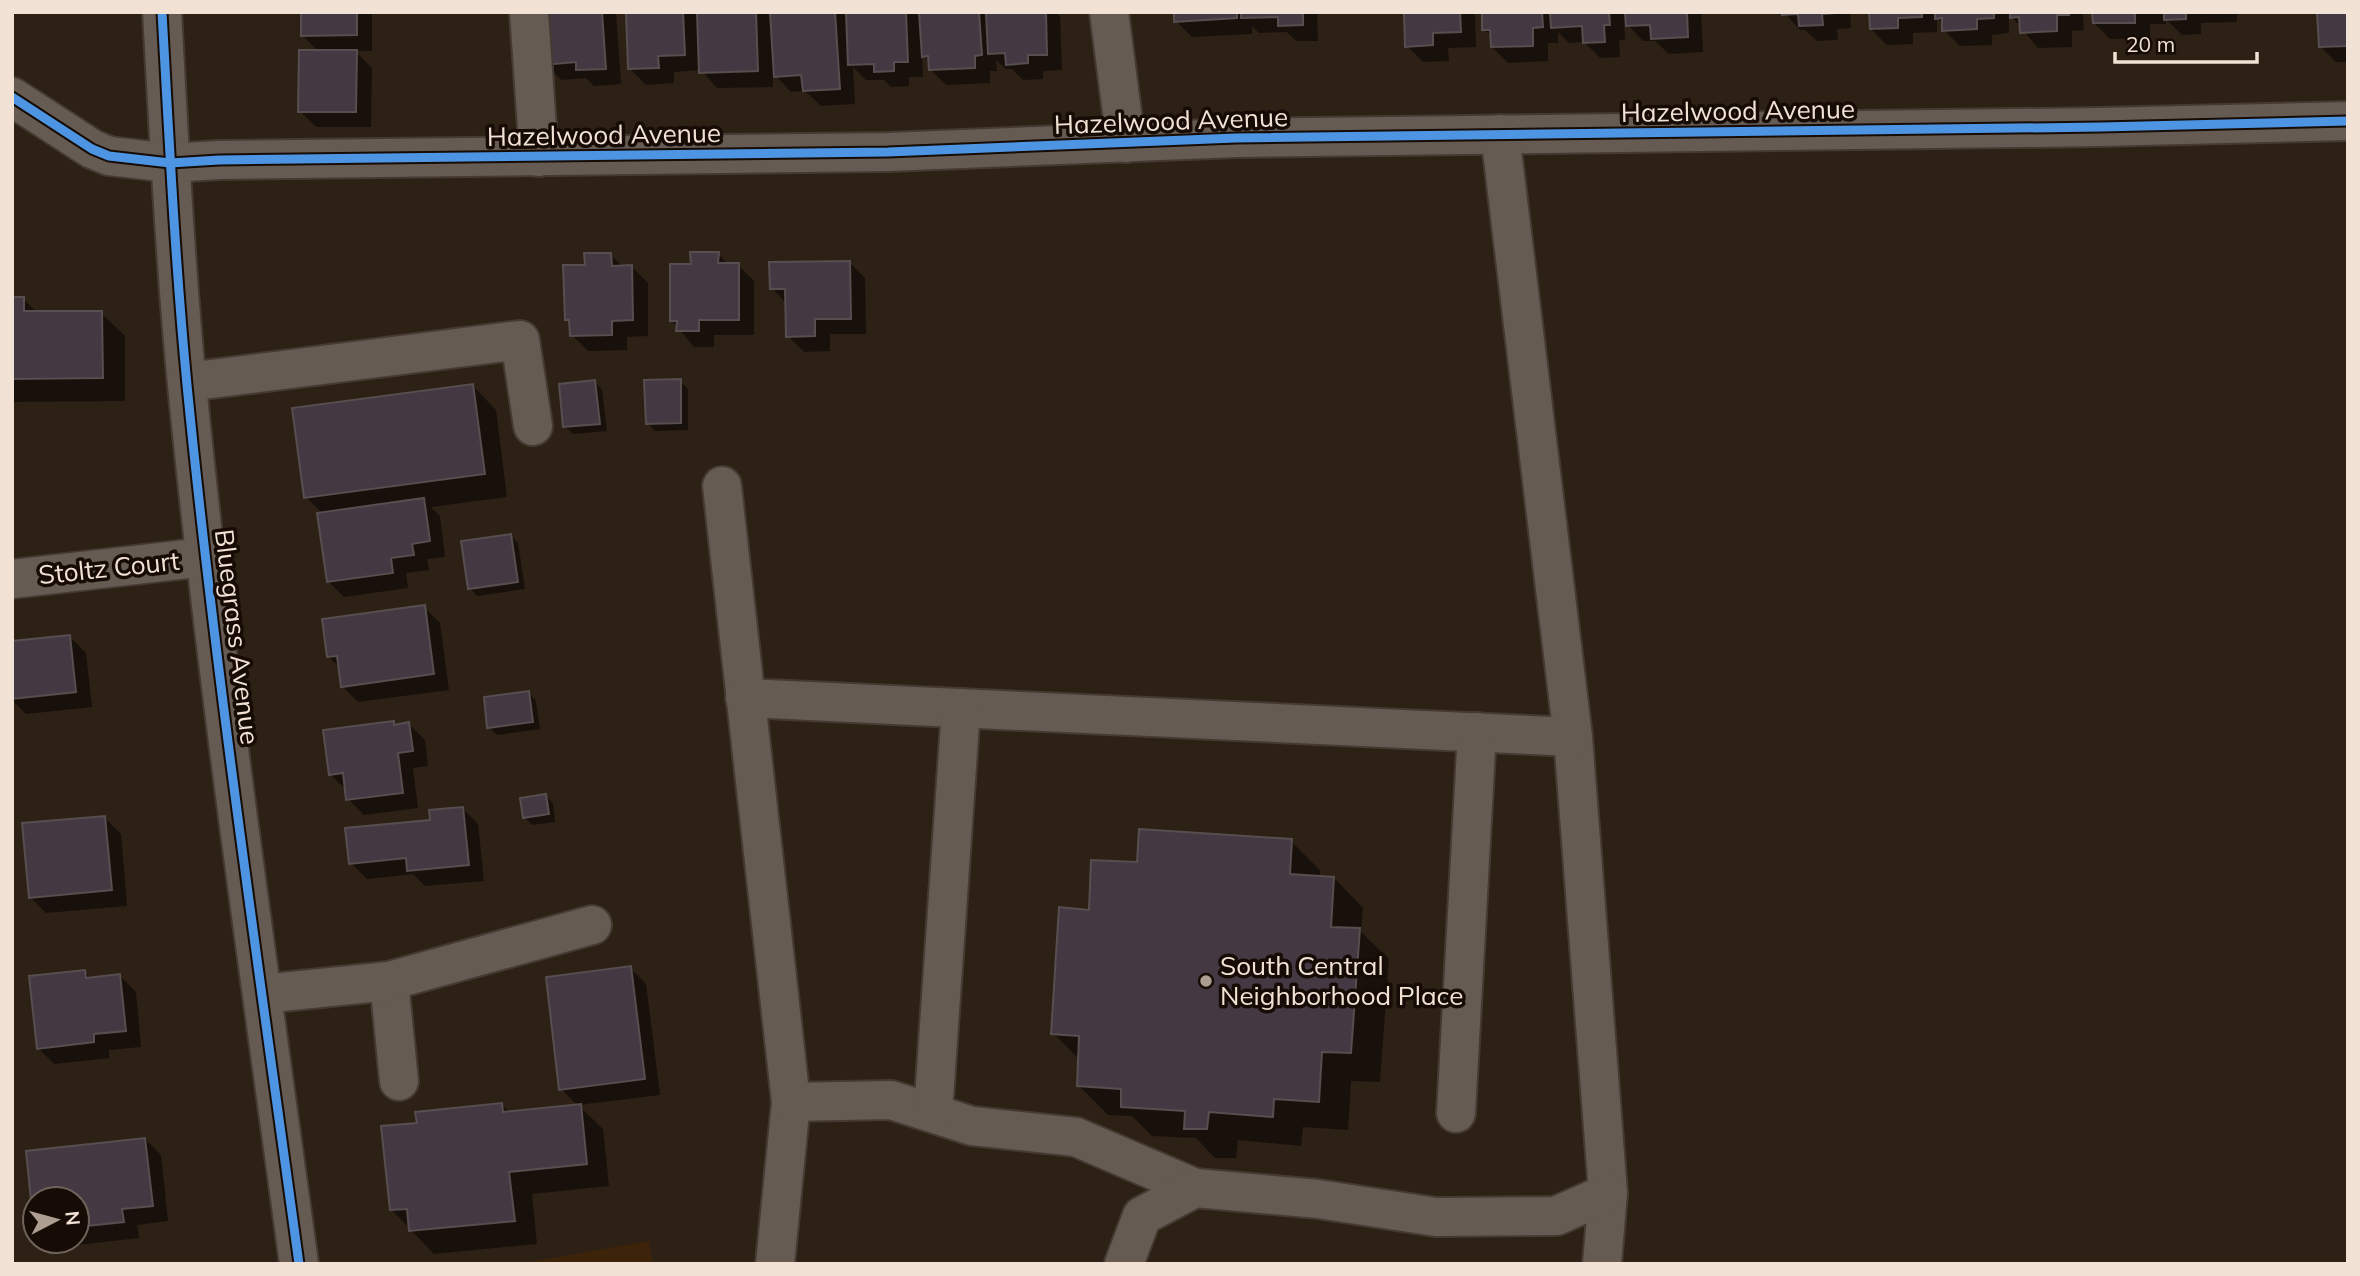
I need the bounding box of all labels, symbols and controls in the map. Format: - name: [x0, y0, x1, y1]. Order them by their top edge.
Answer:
- scale bar: [2115, 21, 2257, 65]
- text: 20 m: [2126, 31, 2175, 57]
- street label: Hazelwood Avenue: [1621, 92, 1855, 129]
- street label: Hazelwood Avenue: [1053, 100, 1289, 141]
- street label: Hazelwood Avenue: [487, 116, 721, 153]
- street label: Bluegrass Avenue: [208, 527, 267, 747]
- street label: Stoltz Court: [37, 544, 181, 591]
- place label: South Central Neighborhood Place: [1220, 949, 1463, 1012]
- marker: South Central Neighborhood Place: [1198, 973, 1214, 989]
- north arrow: [21, 1185, 91, 1255]
- text: N: [60, 1210, 86, 1227]

